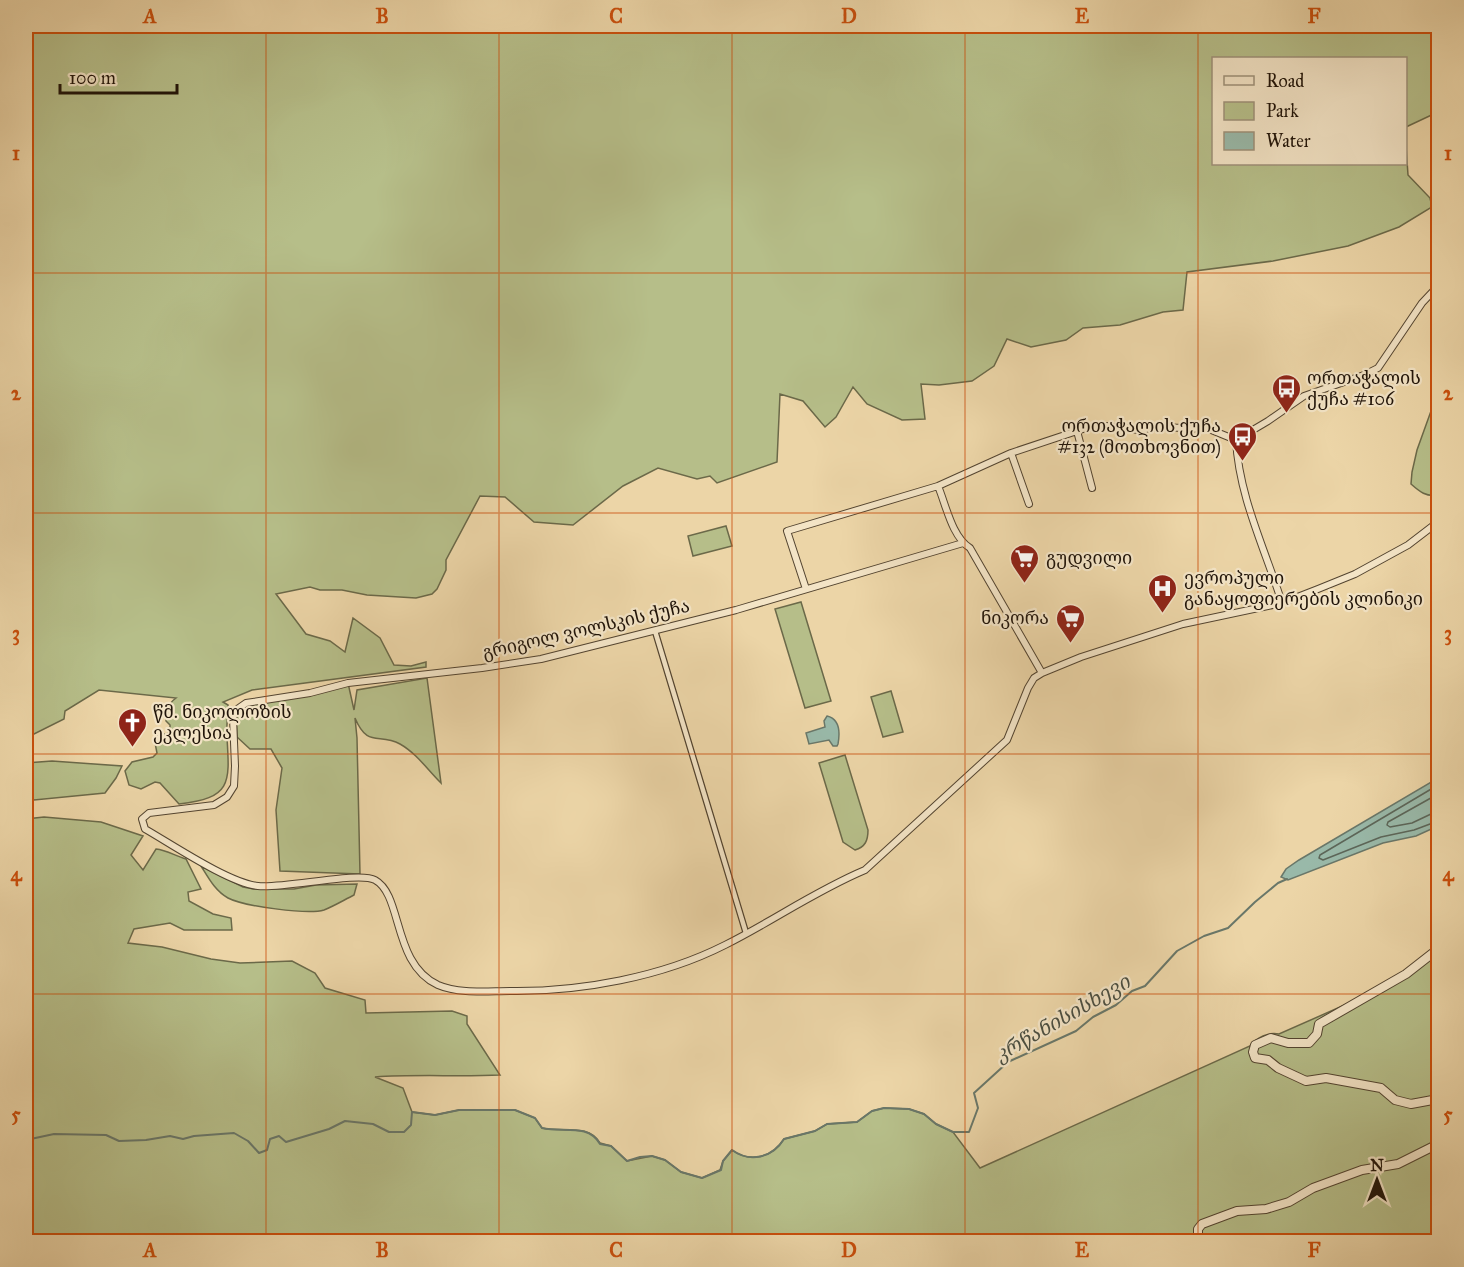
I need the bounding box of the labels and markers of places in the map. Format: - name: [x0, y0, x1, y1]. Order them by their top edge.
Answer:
- place label: ორთაჭალის ქუჩა #106: [1307, 367, 1421, 410]
- bus stop icon: ორთაჭალის ქუჩა #106: [1270, 372, 1302, 414]
- place label: ორთაჭალის ქუჩა #132 (მოთხოვნით): [1057, 415, 1221, 459]
- bus stop icon: ორთაჭალის ქუჩა #132 (მოთხოვნით): [1226, 420, 1258, 462]
- supermarket icon: გუდვილი: [1009, 542, 1041, 584]
- place label: გუდვილი: [1046, 547, 1132, 569]
- place label: ევროპული განაყოფიერების კლინიკი: [1184, 567, 1423, 610]
- hospital icon: ევროპული განაყოფიერების კლინიკი: [1147, 572, 1179, 614]
- supermarket icon: ნიკორა: [1054, 602, 1086, 644]
- place label: ნიკორა: [981, 607, 1049, 629]
- place label: წმ. ნიკოლოზის ეკლესია: [153, 701, 292, 744]
- church icon: წმ. ნიკოლოზის ეკლესია: [116, 706, 148, 748]

